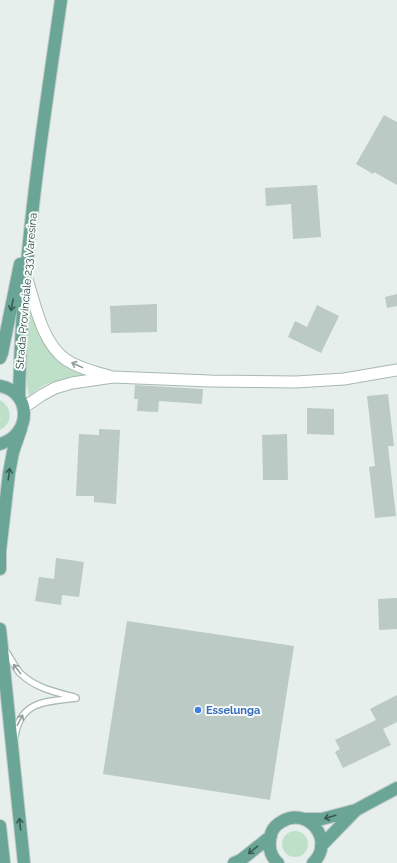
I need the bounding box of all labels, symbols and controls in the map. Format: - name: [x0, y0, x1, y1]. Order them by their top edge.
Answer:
- street label: Strada Provinciale 233 Varesina: [13, 212, 40, 370]
- one-way arrow: [7, 298, 15, 311]
- one-way arrow: [71, 361, 83, 368]
- one-way arrow: [5, 468, 13, 481]
- one-way arrow: [13, 663, 22, 674]
- place label: Esselunga: [206, 704, 260, 717]
- marker: Esselunga: [193, 705, 203, 715]
- one-way arrow: [17, 714, 24, 726]
- one-way arrow: [324, 814, 337, 821]
- one-way arrow: [16, 818, 23, 831]
- one-way arrow: [248, 846, 258, 855]

